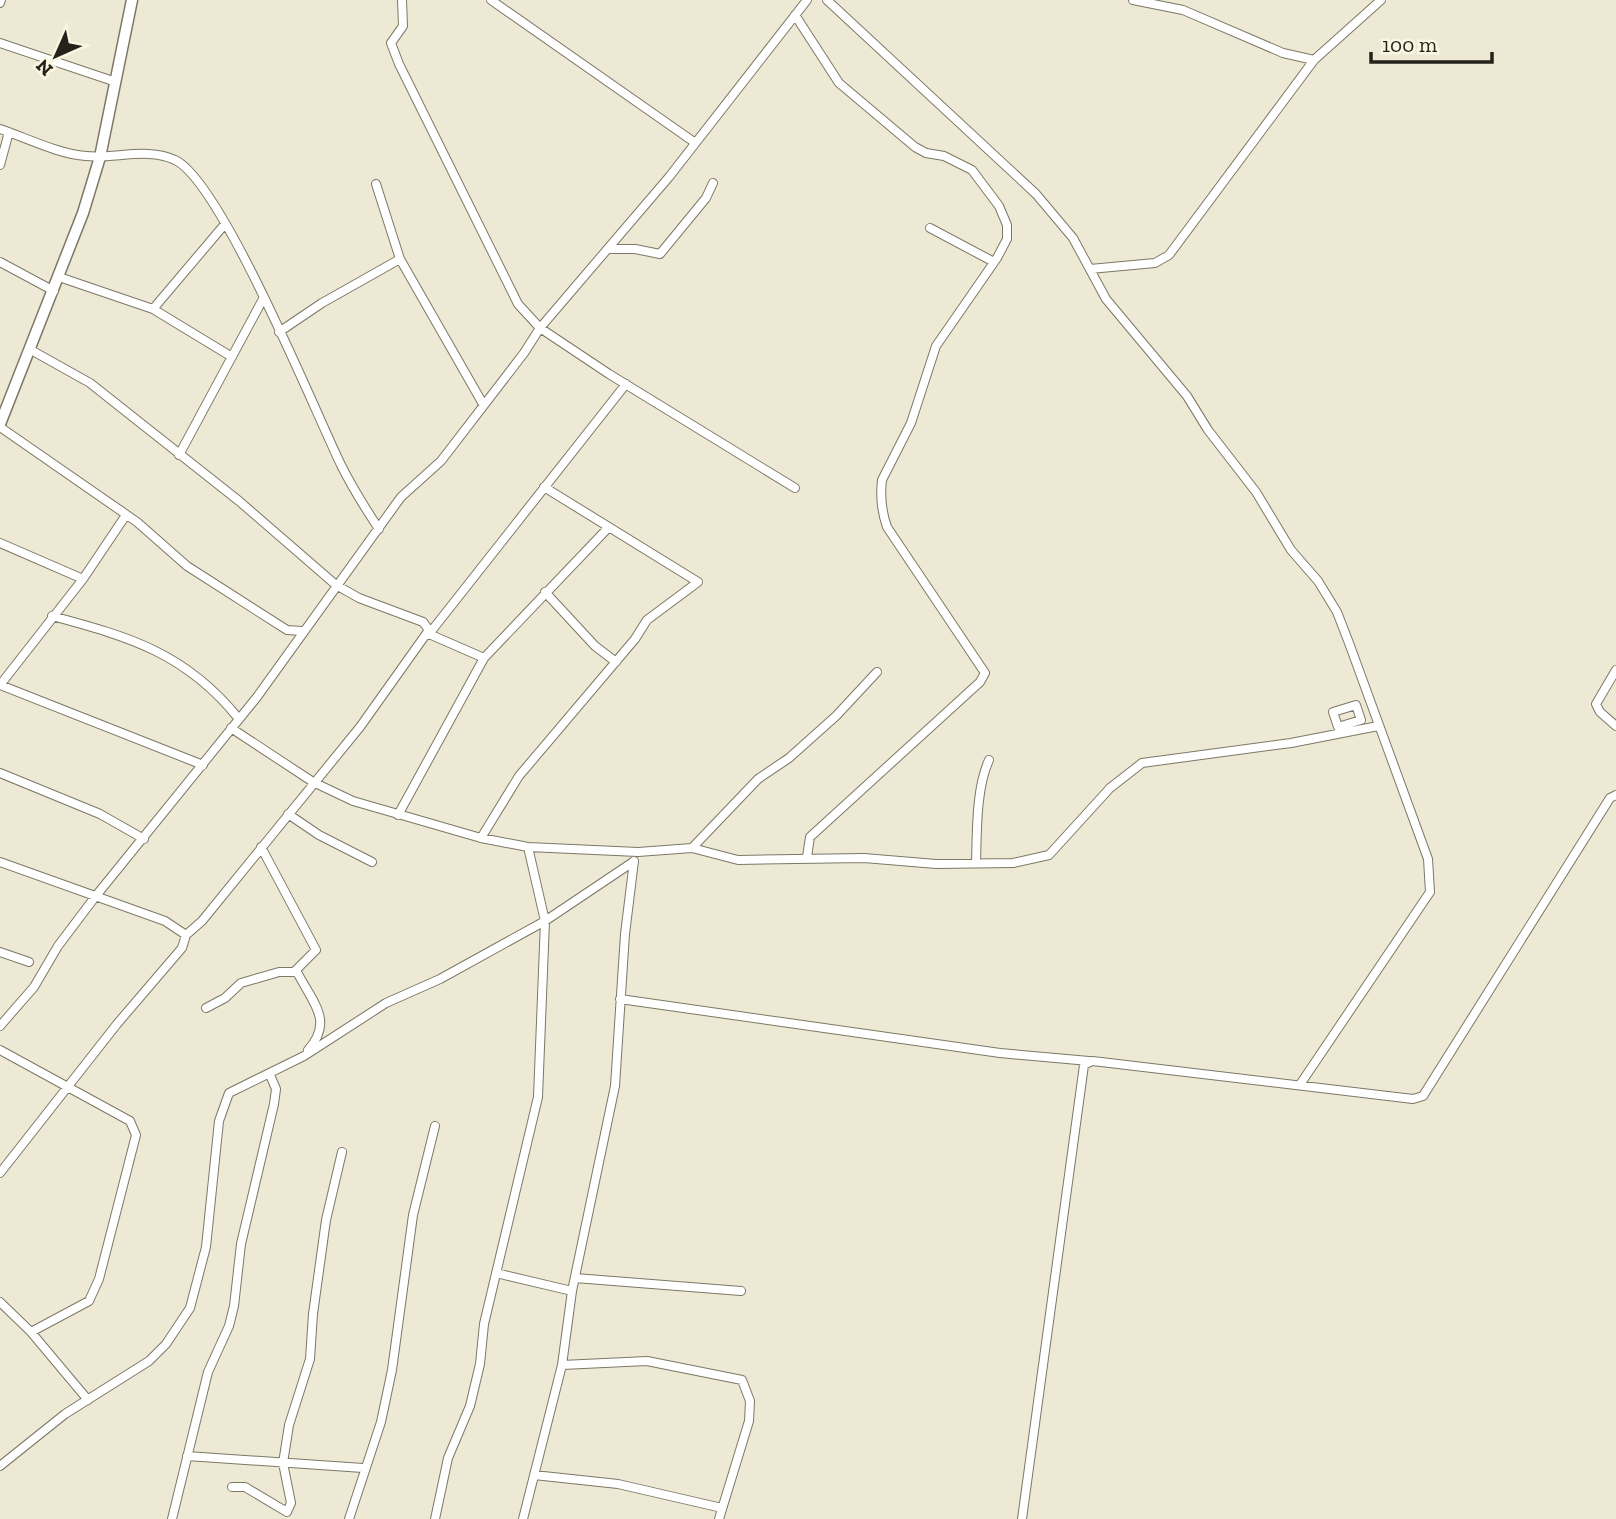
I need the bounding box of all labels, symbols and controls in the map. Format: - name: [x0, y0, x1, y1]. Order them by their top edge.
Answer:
- north arrow: [21, 21, 91, 91]
- scale bar: [1371, 21, 1492, 65]
- text: 100 m: [1382, 32, 1437, 57]
- text: N: [31, 54, 58, 81]

